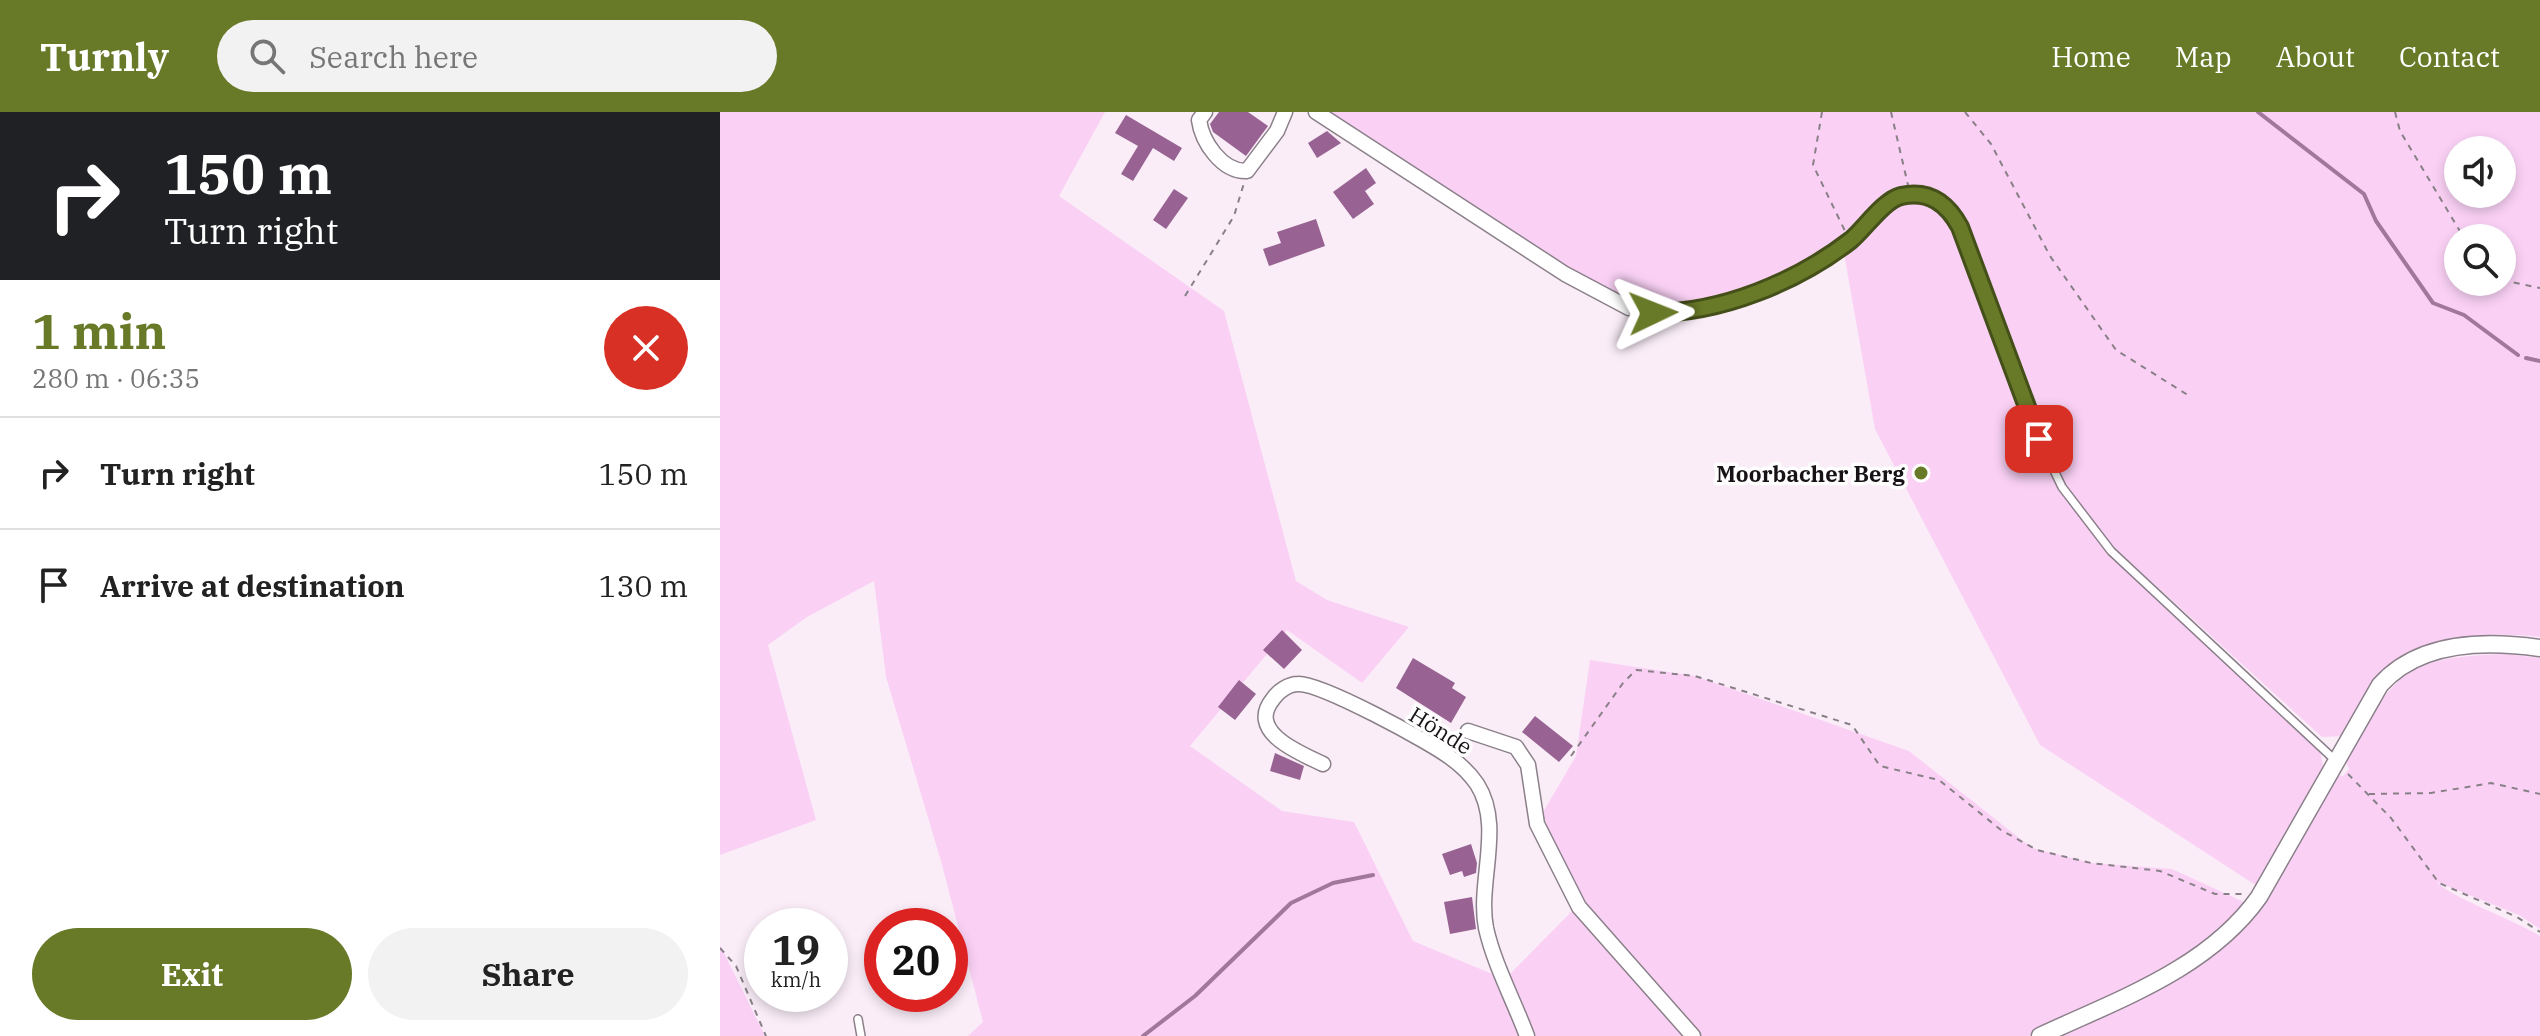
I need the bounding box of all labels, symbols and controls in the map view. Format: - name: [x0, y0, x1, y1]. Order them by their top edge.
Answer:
- search box: [217, 20, 777, 92]
- text: Turnly: [40, 32, 169, 81]
- icon: search: [245, 34, 289, 78]
- text: Search here: [309, 37, 478, 76]
- text: Home: [2051, 38, 2131, 75]
- text: Map: [2175, 38, 2232, 75]
- text: About: [2276, 38, 2355, 75]
- text: Contact: [2399, 38, 2500, 75]
- map controls: [2444, 136, 2516, 296]
- button: sound: [2444, 136, 2516, 208]
- text: 150 m: [164, 137, 332, 209]
- icon: right: [32, 144, 136, 248]
- text: Turn right: [164, 207, 338, 254]
- button: search: [2444, 224, 2516, 296]
- position arrow: [1611, 271, 1695, 355]
- text: 1 min: [32, 300, 166, 362]
- button: close: [604, 306, 688, 390]
- text: 280 m · 06:35: [32, 361, 200, 395]
- pin: [2005, 405, 2073, 473]
- icon: arrive: [2017, 417, 2061, 461]
- icon: right: [32, 451, 76, 495]
- text: Turn right: [100, 454, 255, 493]
- text: 150 m: [598, 454, 688, 493]
- place label: Moorbacher Berg: [1716, 459, 1905, 488]
- marker: Moorbacher Berg: [1912, 464, 1930, 482]
- icon: arrive: [32, 563, 76, 607]
- text: Arrive at destination: [100, 566, 405, 605]
- text: 130 m: [598, 566, 688, 605]
- street label: Hönde: [1404, 699, 1478, 761]
- speed limit sign: 20: [864, 908, 968, 1012]
- text: 19: [772, 924, 820, 976]
- button: Exit: [32, 928, 352, 1020]
- button: Share: [368, 928, 688, 1020]
- text: km/h: [771, 966, 821, 993]

